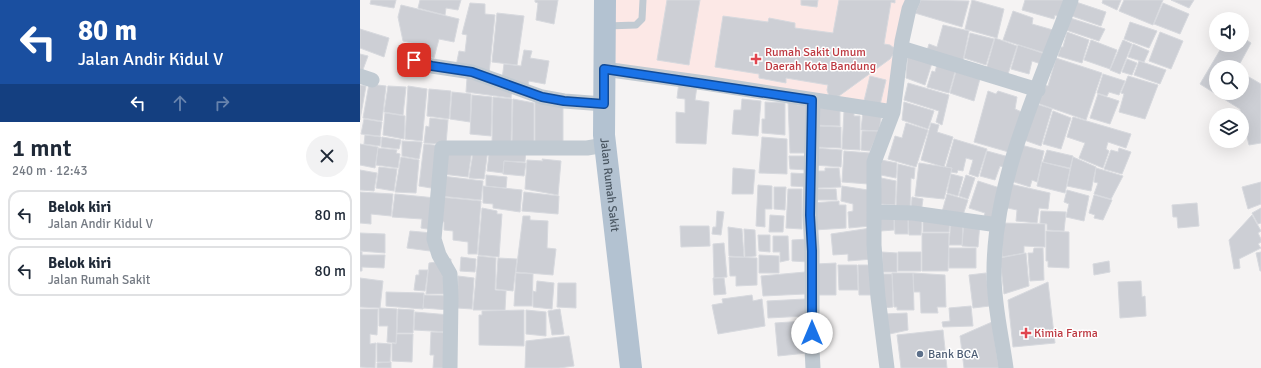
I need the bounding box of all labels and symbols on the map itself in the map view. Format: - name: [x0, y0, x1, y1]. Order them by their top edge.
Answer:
- pin: [397, 43, 431, 77]
- place label: Rumah Sakit Umum Daerah Kota Bandung: [765, 45, 876, 74]
- marker: Rumah Sakit Umum Daerah Kota Bandung: [750, 53, 762, 65]
- street label: Jalan Rumah Sakit: [596, 137, 622, 233]
- position arrow: [791, 312, 833, 354]
- place label: Kimia Farma: [1034, 326, 1098, 341]
- marker: Kimia Farma: [1021, 328, 1031, 338]
- place label: Bank BCA: [928, 347, 979, 362]
- marker: Bank BCA: [915, 349, 925, 359]

